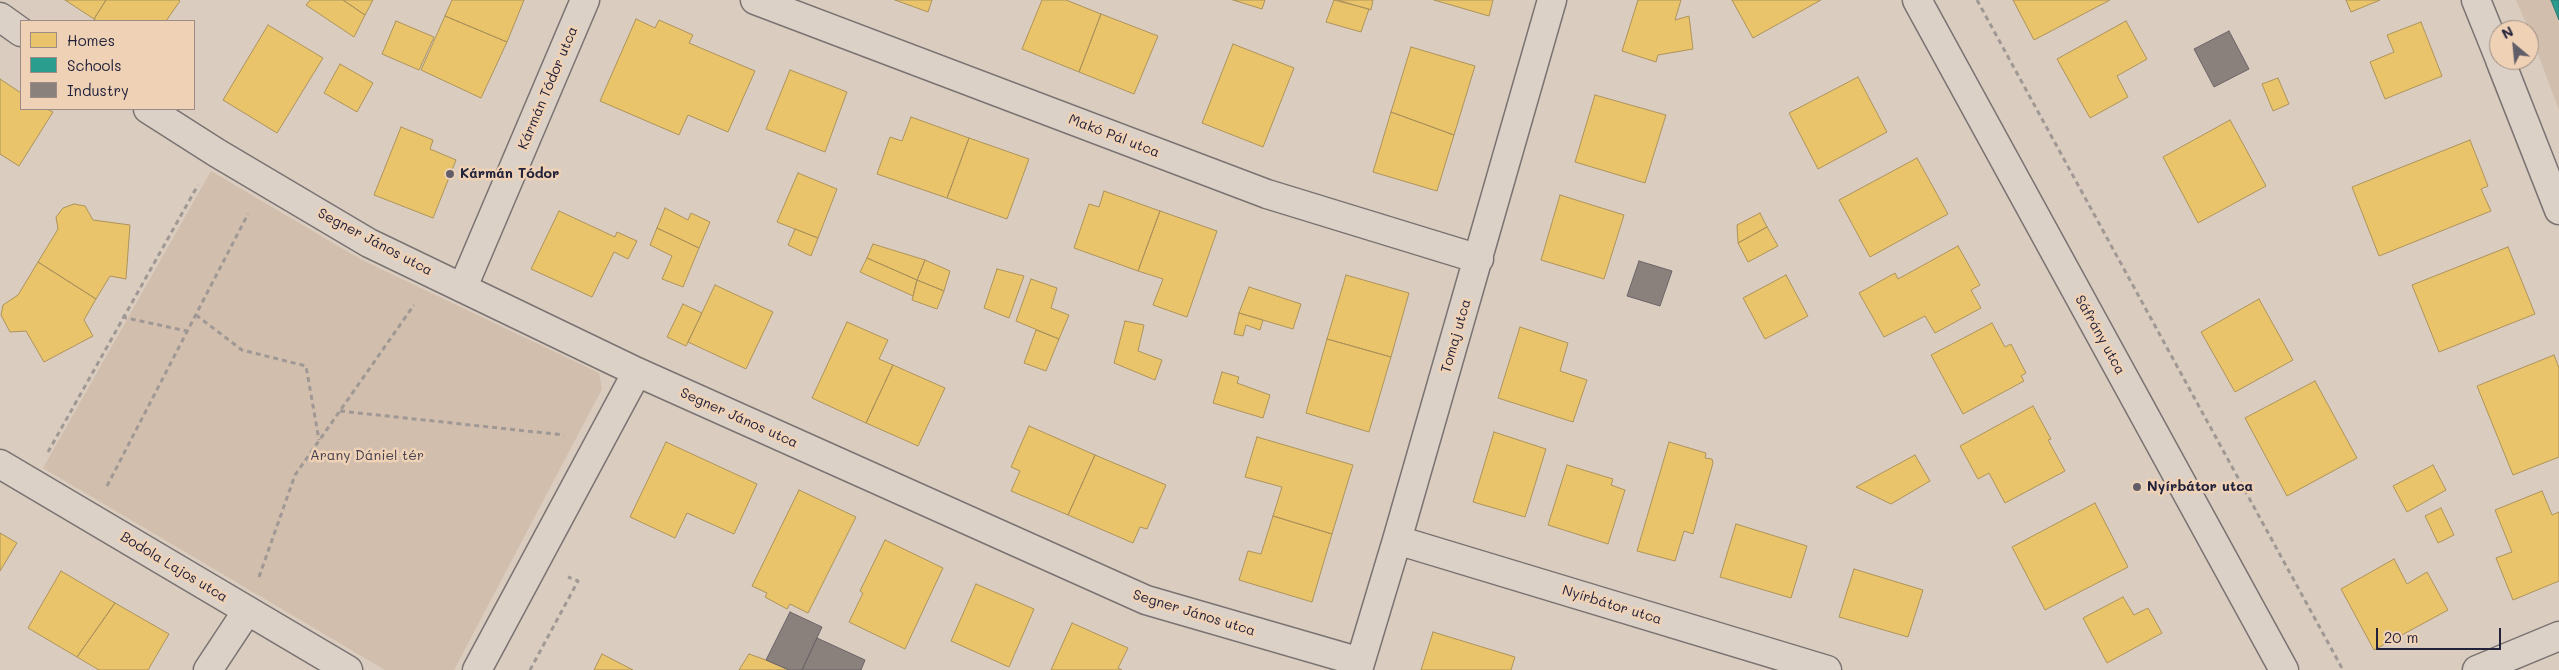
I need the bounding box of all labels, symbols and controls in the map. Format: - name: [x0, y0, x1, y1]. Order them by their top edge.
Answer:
- legend: [20, 20, 195, 110]
- north arrow: [2489, 20, 2539, 70]
- text: N: [2498, 21, 2516, 43]
- street label: Kármán Tódor utca: [514, 24, 582, 152]
- text: Homes: [67, 30, 115, 50]
- text: Schools: [67, 55, 122, 75]
- text: Industry: [67, 80, 129, 100]
- street label: Makó Pál utca: [1066, 111, 1162, 161]
- place label: Kármán Tódor: [460, 166, 559, 182]
- marker: Kármán Tódor: [444, 168, 456, 180]
- street label: Segner János utca: [315, 205, 435, 279]
- street label: Sáfrány utca: [2071, 292, 2129, 378]
- street label: Tomaj utca: [1437, 297, 1475, 375]
- street label: Segner János utca: [678, 384, 800, 452]
- park label: Arany Dániel tér: [310, 448, 424, 464]
- place label: Nyírbátor utca: [2147, 479, 2253, 495]
- marker: Nyírbátor utca: [2131, 481, 2143, 493]
- street label: Bodola Lajos utca: [117, 528, 231, 606]
- street label: Nyírbátor utca: [1560, 582, 1664, 628]
- street label: Segner János utca: [1131, 586, 1257, 640]
- scale bar: [2379, 618, 2504, 650]
- text: 20 m: [2384, 627, 2418, 647]

